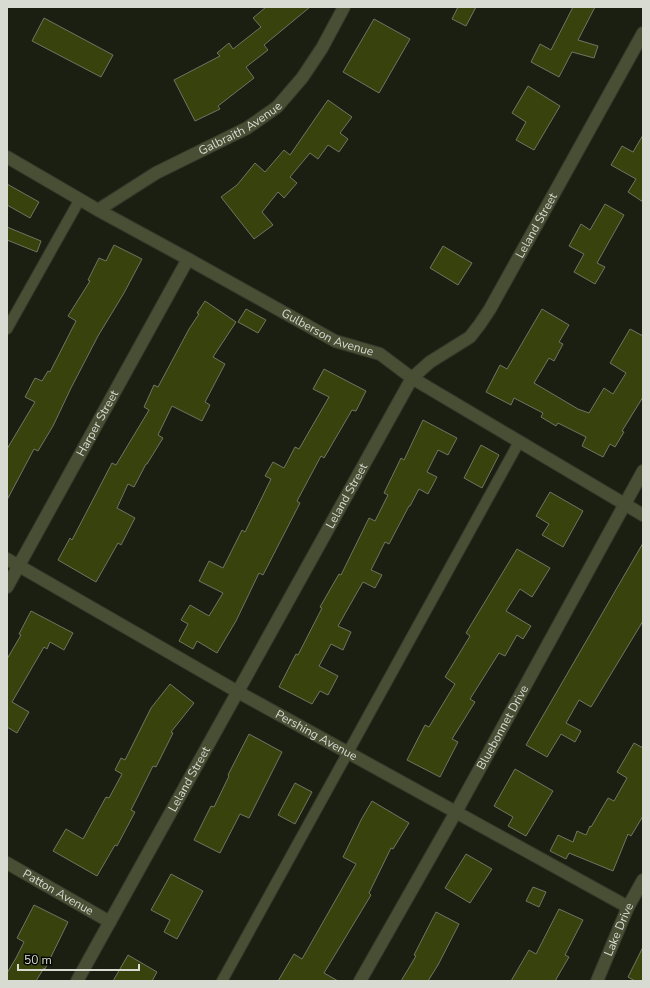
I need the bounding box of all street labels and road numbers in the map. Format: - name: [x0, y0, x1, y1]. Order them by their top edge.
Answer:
- street label: Galbraith Avenue: [196, 99, 286, 159]
- street label: Leland Street: [512, 189, 561, 261]
- street label: Gulberson Avenue: [279, 305, 376, 360]
- street label: Harper Street: [73, 387, 122, 459]
- street label: Leland Street: [322, 460, 372, 531]
- street label: Bluebonnet Drive: [473, 682, 532, 772]
- street label: Pershing Avenue: [273, 706, 360, 764]
- street label: Leland Street: [165, 743, 214, 815]
- street label: Patton Avenue: [20, 866, 97, 919]
- street label: Lake Drive: [600, 899, 637, 959]

